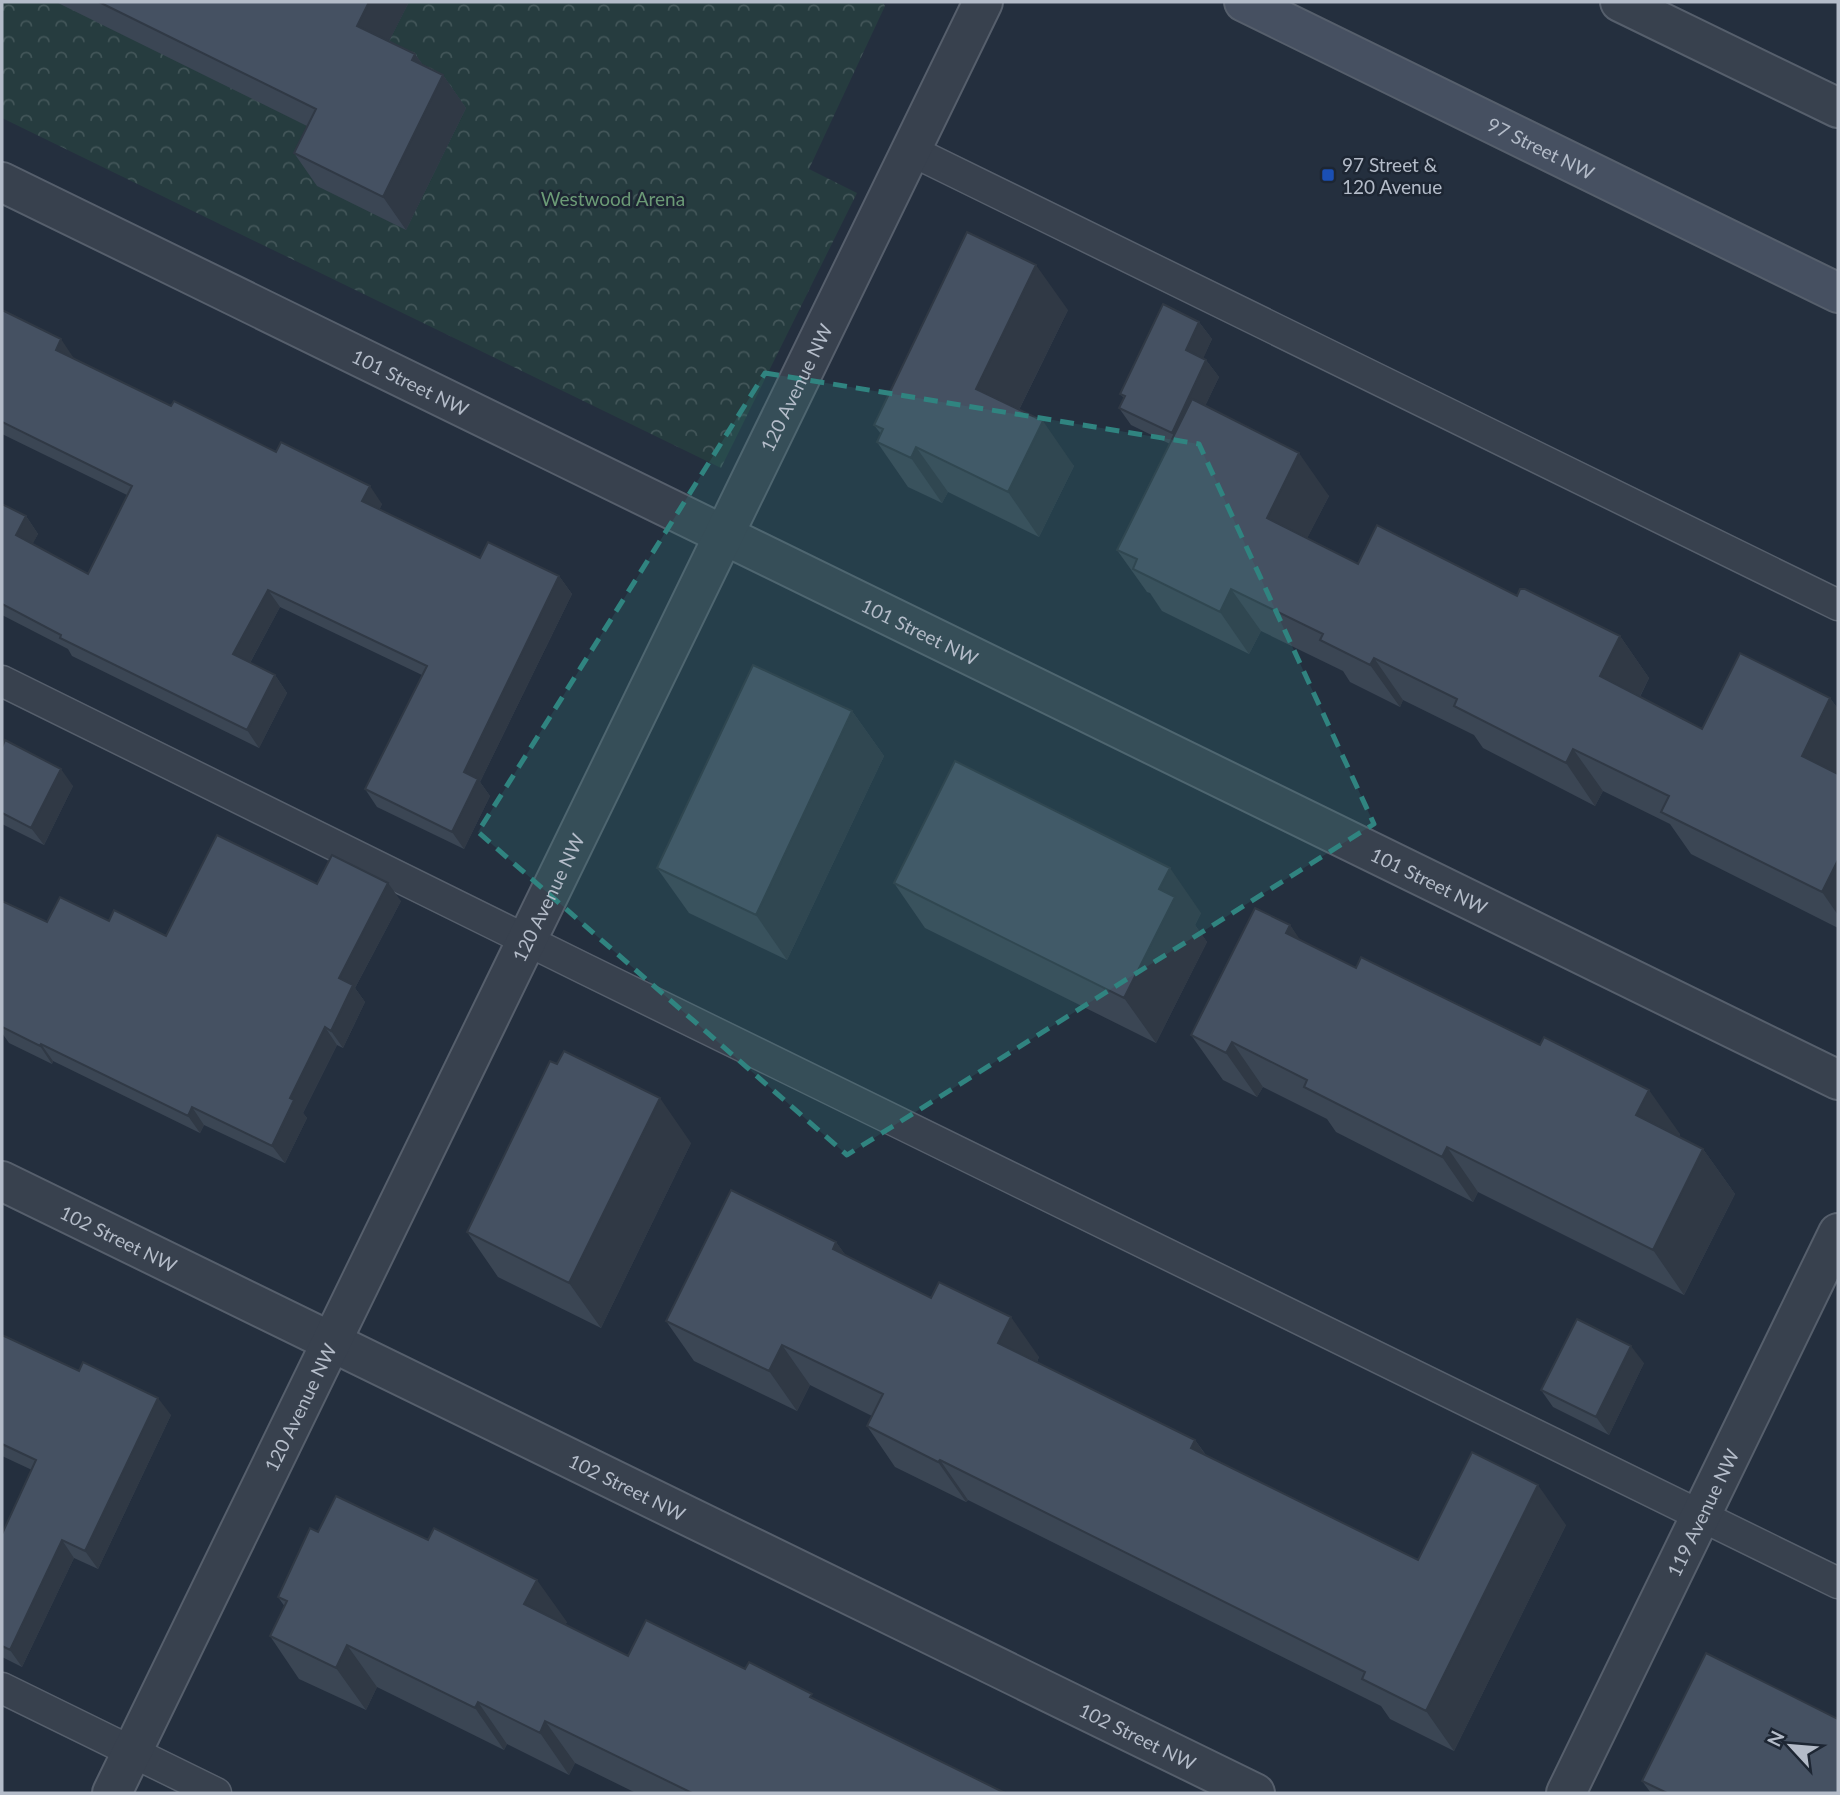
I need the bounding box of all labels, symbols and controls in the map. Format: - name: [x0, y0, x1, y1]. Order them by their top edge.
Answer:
- street label: 97 Street NW: [1484, 112, 1599, 184]
- place label: 97 Street & 120 Avenue: [1342, 153, 1442, 198]
- marker: 97 Street & 120 Avenue: [1320, 167, 1336, 183]
- park label: Westwood Arena: [541, 187, 685, 210]
- street label: 120 Avenue NW: [755, 319, 837, 455]
- street label: 101 Street NW: [349, 344, 473, 420]
- street label: 101 Street NW: [858, 593, 982, 669]
- street label: 120 Avenue NW: [507, 829, 589, 965]
- street label: 101 Street NW: [1367, 842, 1492, 919]
- street label: 102 Street NW: [57, 1200, 181, 1276]
- street label: 120 Avenue NW: [259, 1339, 341, 1475]
- street label: 119 Avenue NW: [1662, 1444, 1743, 1580]
- street label: 102 Street NW: [565, 1448, 690, 1525]
- street label: 102 Street NW: [1076, 1698, 1200, 1774]
- north arrow: [1756, 1711, 1826, 1781]
- text: N: [1762, 1727, 1789, 1750]

